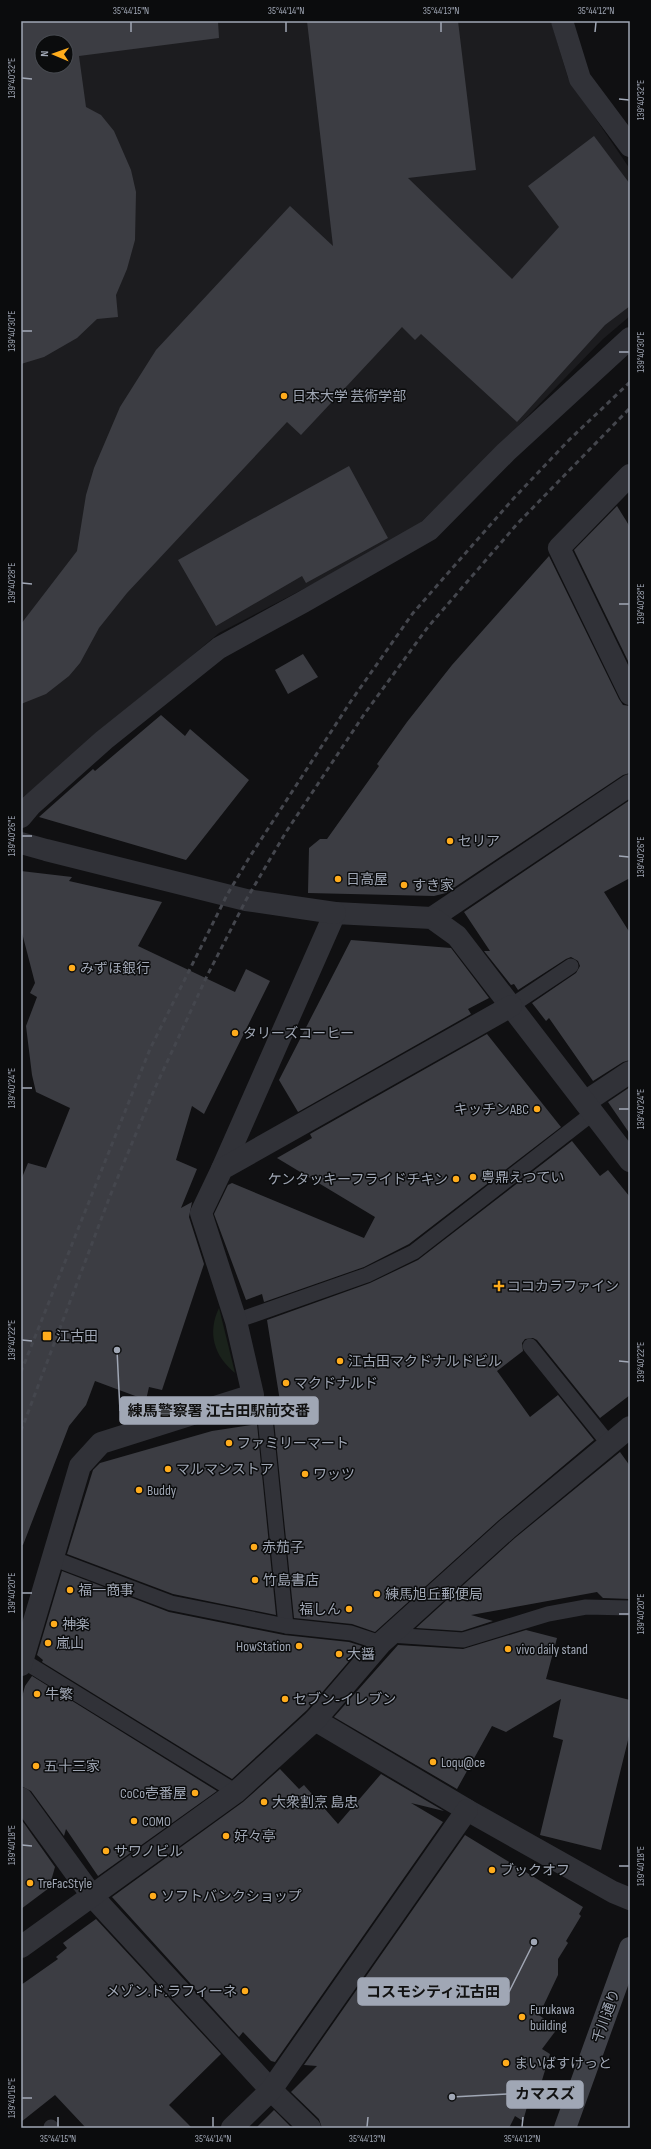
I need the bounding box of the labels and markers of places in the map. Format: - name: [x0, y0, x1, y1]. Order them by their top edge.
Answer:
- place label: 日本大学 芸術学部: [292, 388, 406, 405]
- marker: 日本大学 芸術学部: [279, 391, 289, 401]
- place label: セリア: [458, 833, 500, 850]
- marker: セリア: [445, 836, 455, 846]
- place label: 日高屋: [346, 871, 388, 888]
- marker: 日高屋: [333, 874, 343, 884]
- place label: すき家: [412, 877, 454, 894]
- marker: すき家: [399, 880, 409, 890]
- place label: みずほ銀行: [80, 960, 150, 977]
- marker: みずほ銀行: [67, 963, 77, 973]
- place label: タリーズコーヒー: [243, 1025, 354, 1042]
- marker: タリーズコーヒー: [230, 1028, 240, 1038]
- place label: キッチンABC: [454, 1101, 529, 1118]
- marker: キッチンABC: [532, 1104, 542, 1114]
- place label: 粤鼎えつてい: [481, 1169, 565, 1186]
- place label: ケンタッキーフライドチキン: [268, 1171, 448, 1188]
- marker: 粤鼎えつてい: [468, 1172, 478, 1182]
- marker: ケンタッキーフライドチキン: [451, 1174, 461, 1184]
- place label: ココカラファイン: [507, 1278, 619, 1295]
- marker: ココカラファイン: [494, 1281, 504, 1291]
- place label: 江古田: [56, 1328, 98, 1345]
- marker: 江古田: [41, 1330, 53, 1342]
- place label: 江古田マクドナルドビル: [348, 1353, 502, 1370]
- marker: 江古田マクドナルドビル: [335, 1356, 345, 1366]
- place label: マクドナルド: [294, 1375, 378, 1392]
- marker: マクドナルド: [281, 1378, 291, 1388]
- callout: 練馬警察署 江古田駅前交番: [120, 1397, 318, 1424]
- place label: ファミリーマート: [237, 1435, 349, 1452]
- marker: ファミリーマート: [224, 1438, 234, 1448]
- place label: マルマンストア: [176, 1461, 274, 1478]
- marker: マルマンストア: [163, 1464, 173, 1474]
- place label: ワッツ: [313, 1466, 355, 1483]
- marker: ワッツ: [300, 1469, 310, 1479]
- place label: Buddy: [147, 1482, 177, 1499]
- marker: Buddy: [134, 1485, 144, 1495]
- place label: 赤茄子: [262, 1539, 304, 1556]
- marker: 赤茄子: [249, 1542, 259, 1552]
- place label: 竹島書店: [263, 1572, 319, 1589]
- marker: 竹島書店: [250, 1575, 260, 1585]
- place label: 福一商事: [78, 1582, 134, 1599]
- marker: 福一商事: [65, 1585, 75, 1595]
- place label: 練馬旭丘郵便局: [385, 1586, 483, 1603]
- marker: 練馬旭丘郵便局: [372, 1589, 382, 1599]
- place label: 福しん: [299, 1601, 341, 1618]
- marker: 福しん: [344, 1604, 354, 1614]
- place label: 神楽: [62, 1616, 90, 1633]
- marker: 神楽: [49, 1619, 59, 1629]
- place label: 嵐山: [56, 1635, 84, 1652]
- marker: 嵐山: [43, 1638, 53, 1648]
- place label: HowStation: [236, 1638, 291, 1655]
- marker: HowStation: [294, 1641, 304, 1651]
- place label: vivo daily stand: [516, 1641, 588, 1658]
- marker: vivo daily stand: [503, 1644, 513, 1654]
- place label: 大醤: [347, 1646, 375, 1663]
- marker: 大醤: [334, 1649, 344, 1659]
- place label: 牛繁: [45, 1686, 73, 1703]
- marker: 牛繁: [32, 1689, 42, 1699]
- place label: セブン-イレブン: [293, 1691, 396, 1708]
- marker: セブン-イレブン: [280, 1694, 290, 1704]
- place label: Loqu@ce: [441, 1754, 485, 1771]
- marker: Loqu@ce: [428, 1757, 438, 1767]
- place label: 五十三家: [44, 1758, 100, 1775]
- marker: 五十三家: [31, 1761, 41, 1771]
- place label: CoCo壱番屋: [120, 1785, 187, 1802]
- marker: CoCo壱番屋: [190, 1788, 200, 1798]
- place label: 大衆割烹 島忠: [272, 1794, 358, 1811]
- marker: 大衆割烹 島忠: [259, 1797, 269, 1807]
- place label: COMO: [142, 1813, 171, 1830]
- marker: COMO: [129, 1816, 139, 1826]
- place label: 好々亭: [234, 1828, 276, 1845]
- marker: 好々亭: [221, 1831, 231, 1841]
- place label: サワノビル: [114, 1843, 183, 1860]
- marker: サワノビル: [101, 1846, 111, 1856]
- place label: ブックオフ: [500, 1862, 570, 1879]
- marker: ブックオフ: [487, 1865, 497, 1875]
- place label: TreFacStyle: [38, 1875, 92, 1892]
- marker: TreFacStyle: [25, 1878, 35, 1888]
- place label: ソフトバンクショップ: [161, 1888, 302, 1905]
- marker: ソフトバンクショップ: [148, 1891, 158, 1901]
- callout: コスモシティ江古田: [358, 1978, 509, 2005]
- place label: メゾン.ド.ラフィーネ: [106, 1983, 237, 2000]
- marker: メゾン.ド.ラフィーネ: [240, 1986, 250, 1996]
- place label: Furukawa building: [530, 2001, 575, 2034]
- marker: Furukawa building: [517, 2012, 527, 2022]
- place label: まいばすけっと: [514, 2055, 612, 2072]
- marker: まいばすけっと: [501, 2058, 511, 2068]
- callout: カマスズ: [507, 2081, 583, 2108]

